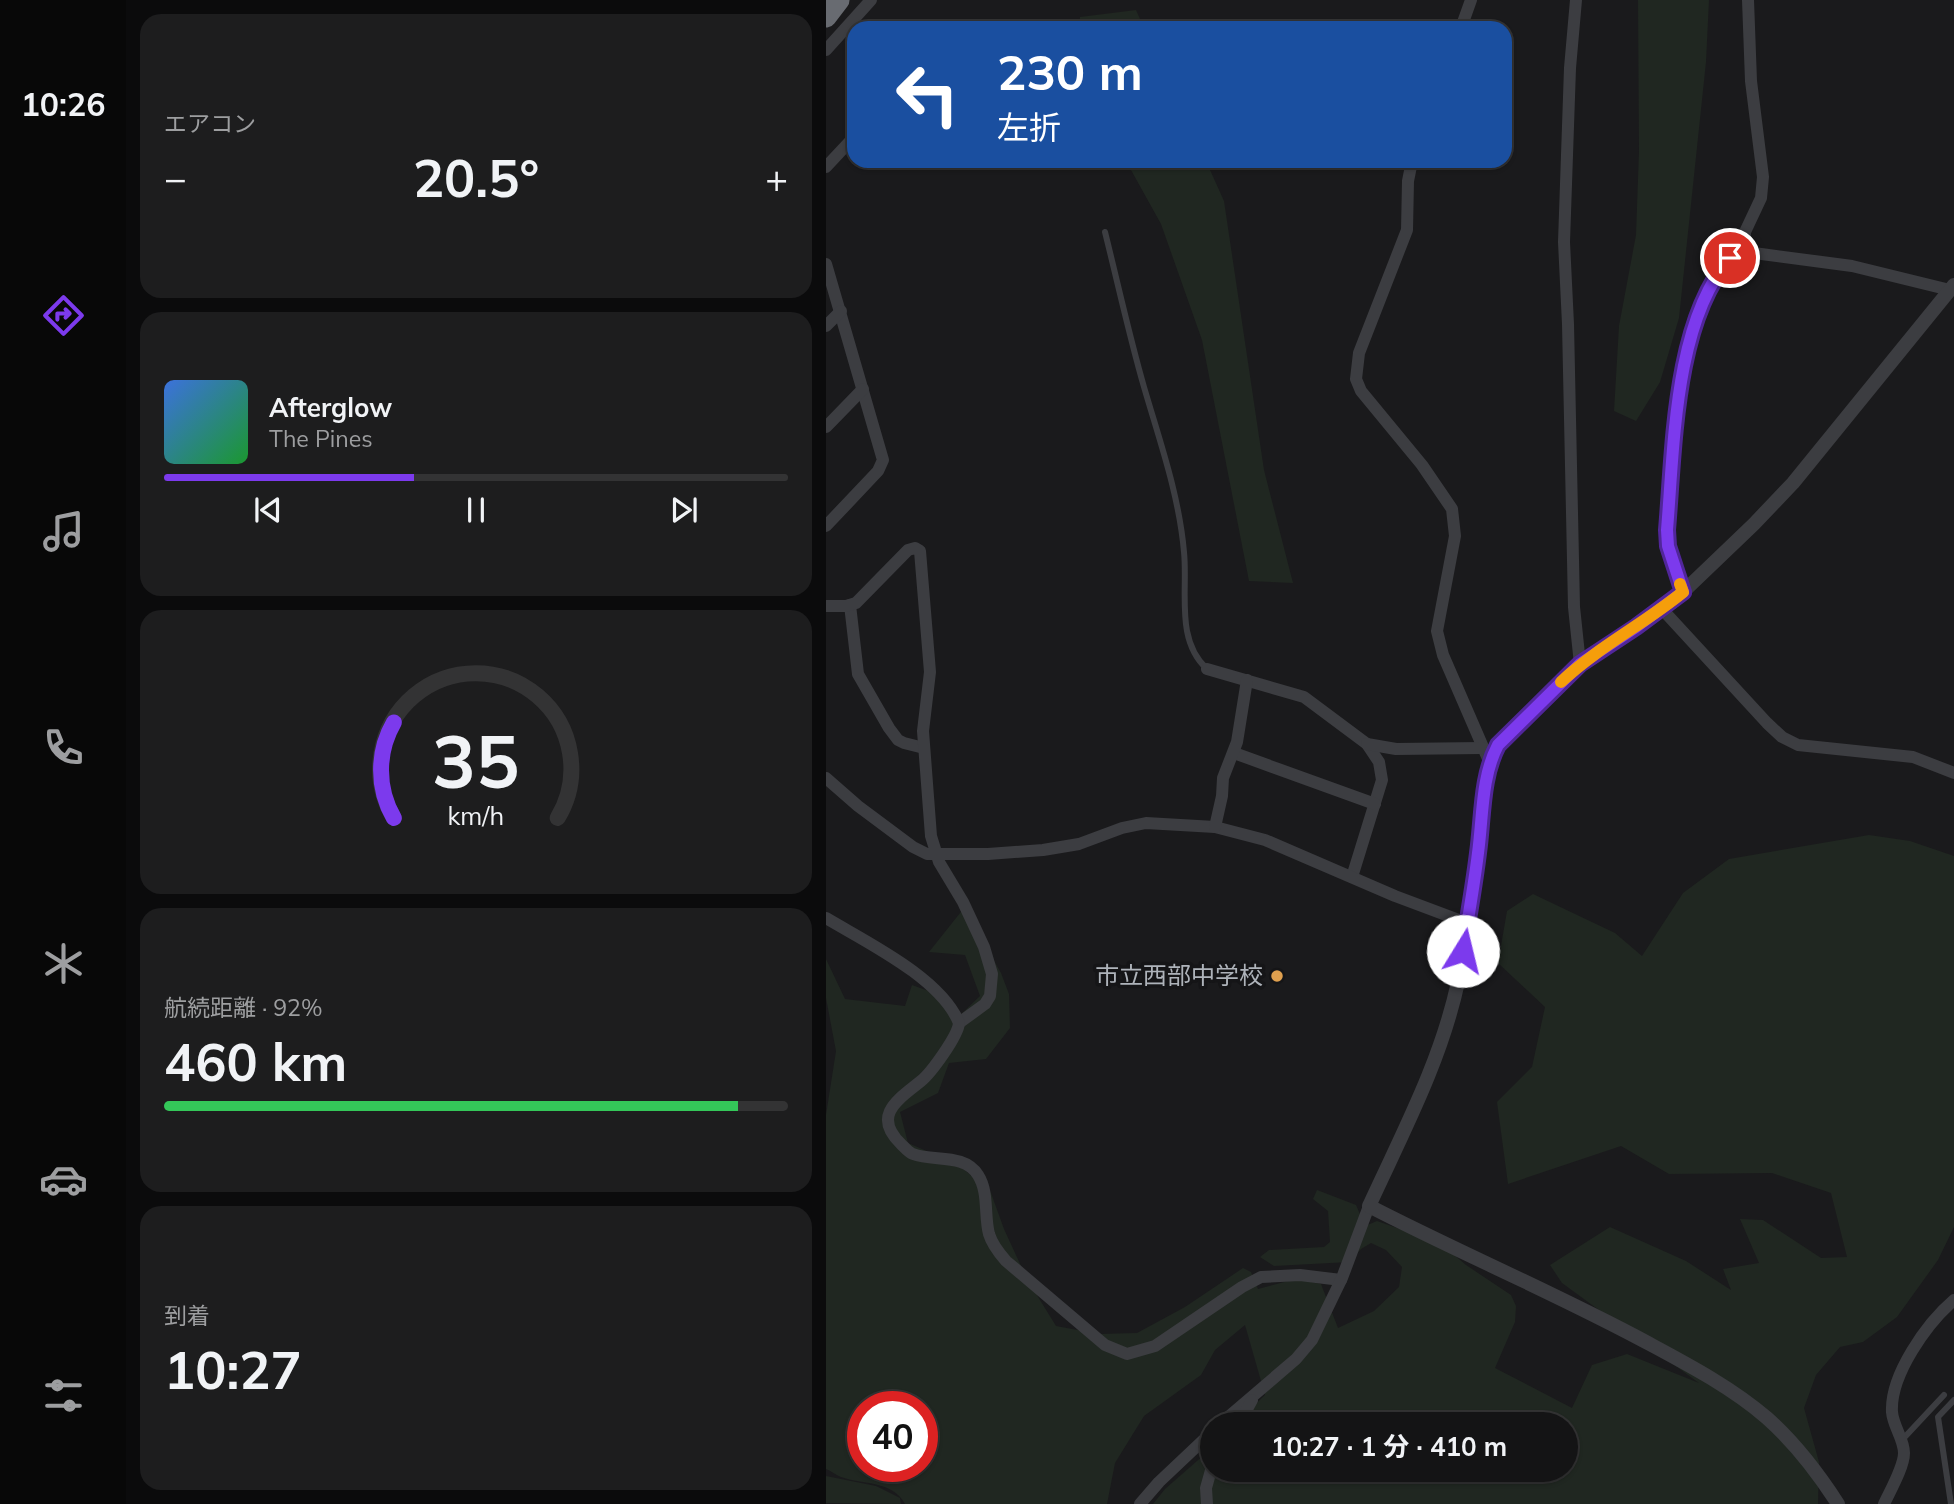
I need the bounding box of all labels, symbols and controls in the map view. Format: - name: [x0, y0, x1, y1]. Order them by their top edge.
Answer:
- text: 230 m: [997, 41, 1143, 102]
- icon: left: [882, 49, 973, 140]
- text: 10:26: [21, 84, 105, 124]
- text: 左折: [997, 107, 1061, 147]
- text: エアコン: [164, 109, 256, 138]
- text: 20.5°: [413, 145, 539, 210]
- text: −: [164, 154, 187, 202]
- text: +: [765, 154, 788, 202]
- pin: [1700, 228, 1760, 288]
- icon: arrive: [1711, 239, 1749, 277]
- icon: directions: [39, 291, 88, 340]
- text: Afterglow: [269, 391, 392, 424]
- text: The Pines: [269, 424, 373, 453]
- icon: previous: [249, 491, 287, 529]
- icon: pause: [457, 491, 495, 529]
- icon: next: [665, 491, 703, 529]
- icon: music: [39, 507, 88, 556]
- text: 35: [432, 715, 520, 806]
- icon: phone: [39, 723, 88, 772]
- text: km/h: [448, 800, 504, 831]
- position arrow: [1426, 914, 1500, 988]
- icon: climate: [39, 939, 88, 988]
- place label: 市立西部中学校: [1095, 960, 1263, 990]
- marker: 市立西部中学校: [1269, 968, 1285, 984]
- text: 航続距離 · 92%: [164, 993, 322, 1022]
- text: 460 km: [164, 1029, 347, 1094]
- icon: car: [39, 1155, 88, 1204]
- text: 到着: [164, 1301, 210, 1330]
- text: 10:27: [164, 1337, 302, 1402]
- icon: filters: [39, 1371, 88, 1420]
- speed limit sign: 40: [847, 1391, 938, 1482]
- text: 10:27 · 1 分 · 410 m: [1271, 1430, 1507, 1463]

